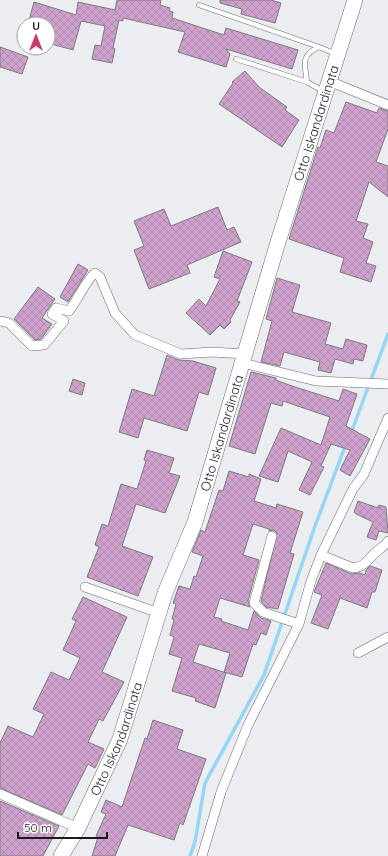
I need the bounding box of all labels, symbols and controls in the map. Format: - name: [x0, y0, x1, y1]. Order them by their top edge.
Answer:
- north arrow: [16, 16, 56, 56]
- text: U: [32, 19, 40, 33]
- street label: Otto Iskandardinata: [290, 63, 342, 183]
- street label: Otto Iskandardinata: [197, 373, 246, 493]
- street label: Otto Iskandardinata: [86, 680, 145, 798]
- scale bar: [18, 814, 107, 840]
- text: 50 m: [24, 820, 52, 835]

